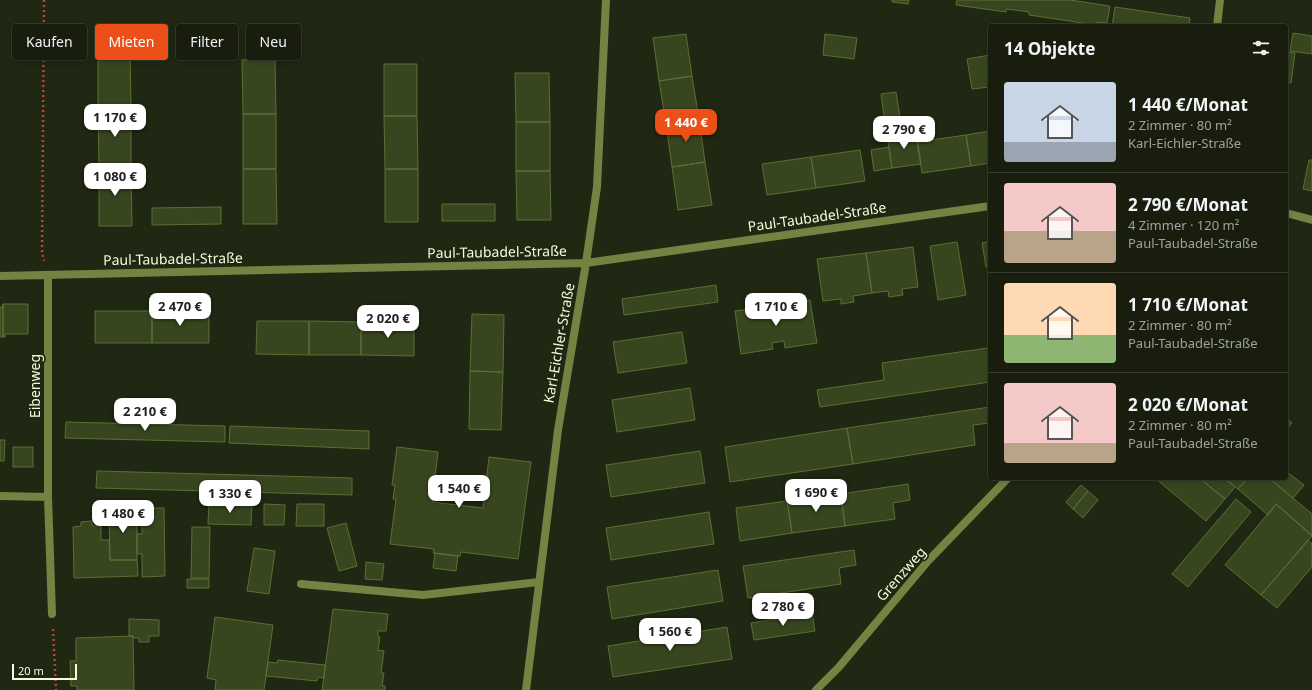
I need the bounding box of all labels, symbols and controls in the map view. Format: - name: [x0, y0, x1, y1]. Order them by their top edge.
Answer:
- chip: Kaufen: [12, 24, 87, 60]
- chip: Mieten: [95, 24, 168, 60]
- chip: Filter: [176, 24, 238, 60]
- chip: Neu: [246, 24, 301, 60]
- text: 14 Objekte: [1004, 37, 1095, 60]
- icon: filters: [1250, 37, 1272, 59]
- text: 1 440 €/Monat: [1128, 93, 1248, 116]
- icon: home: [1036, 98, 1084, 146]
- pin: 1 170 €: [78, 104, 152, 138]
- text: 1 170 €: [93, 108, 137, 126]
- pin: 1 440 €: [649, 109, 723, 143]
- text: 1 440 €: [664, 113, 708, 131]
- pin: 2 790 €: [867, 116, 941, 150]
- text: 2 Zimmer · 80 m²: [1128, 116, 1232, 134]
- text: 2 790 €: [882, 120, 926, 138]
- text: Karl-Eichler-Straße: [1128, 134, 1241, 152]
- pin: 1 080 €: [78, 163, 152, 197]
- text: 1 080 €: [93, 167, 137, 185]
- text: 2 790 €/Monat: [1128, 193, 1248, 216]
- street label: Paul-Taubadel-Straße: [746, 197, 887, 236]
- icon: home: [1036, 199, 1084, 247]
- text: 4 Zimmer · 120 m²: [1128, 216, 1239, 234]
- text: Paul-Taubadel-Straße: [1128, 234, 1258, 252]
- street label: Paul-Taubadel-Straße: [427, 241, 567, 262]
- street label: Paul-Taubadel-Straße: [103, 248, 243, 269]
- street label: Karl-Eichler-Straße: [539, 281, 578, 405]
- pin: 2 470 €: [143, 293, 217, 327]
- pin: 1 710 €: [739, 293, 813, 327]
- text: 1 710 €/Monat: [1128, 293, 1248, 316]
- text: 2 470 €: [158, 297, 202, 315]
- text: 1 710 €: [754, 297, 798, 315]
- icon: home: [1036, 299, 1084, 347]
- pin: 2 020 €: [351, 305, 425, 339]
- text: 2 020 €: [366, 309, 410, 327]
- text: 2 Zimmer · 80 m²: [1128, 316, 1232, 334]
- text: Paul-Taubadel-Straße: [1128, 334, 1258, 352]
- street label: Eibenweg: [25, 354, 44, 418]
- text: 2 020 €/Monat: [1128, 393, 1248, 416]
- pin: 2 210 €: [108, 398, 182, 432]
- icon: home: [1036, 399, 1084, 447]
- text: 2 210 €: [123, 402, 167, 420]
- text: 2 Zimmer · 80 m²: [1128, 416, 1232, 434]
- text: Paul-Taubadel-Straße: [1128, 434, 1258, 452]
- pin: 1 540 €: [422, 475, 496, 509]
- text: 1 540 €: [437, 479, 481, 497]
- pin: 1 690 €: [779, 479, 853, 513]
- pin: 1 330 €: [193, 480, 267, 514]
- text: 1 690 €: [794, 483, 838, 501]
- text: 1 330 €: [208, 484, 252, 502]
- pin: 1 480 €: [86, 500, 160, 534]
- text: 1 480 €: [101, 504, 145, 522]
- street label: Grenzweg: [872, 542, 930, 605]
- pin: 2 780 €: [746, 593, 820, 627]
- text: 2 780 €: [761, 597, 805, 615]
- pin: 1 560 €: [633, 618, 707, 652]
- text: 1 560 €: [648, 622, 692, 640]
- scale bar: [12, 662, 77, 681]
- text: 20 m: [18, 663, 44, 678]

